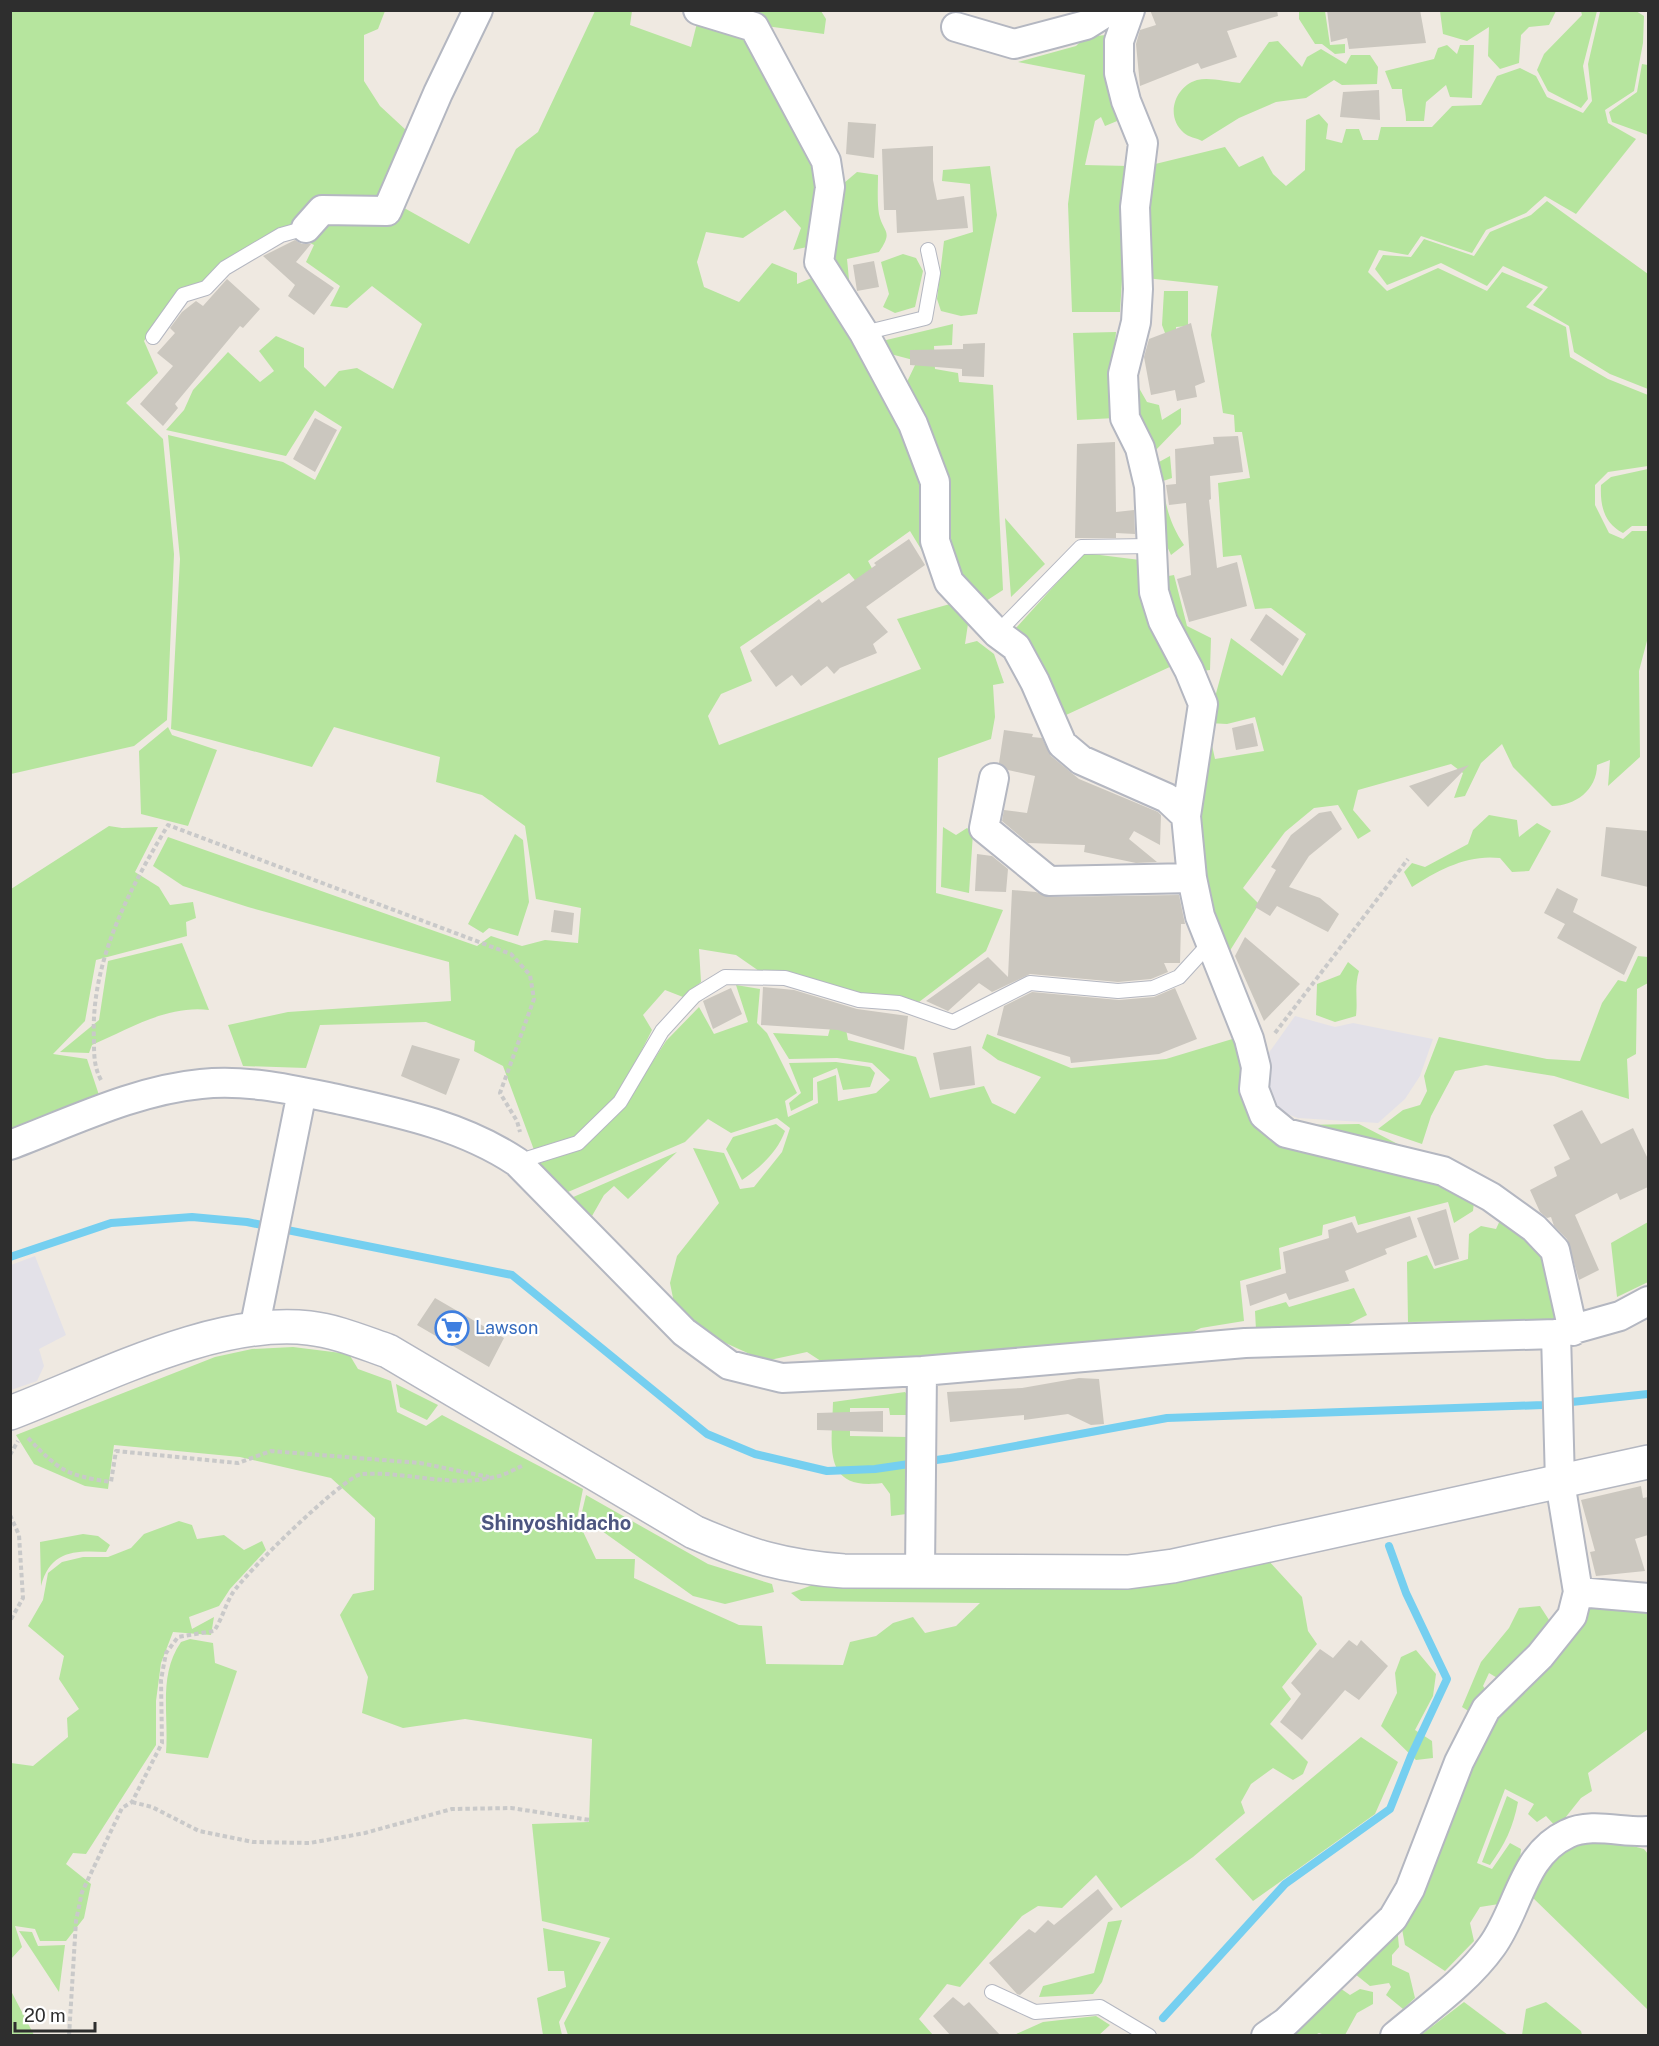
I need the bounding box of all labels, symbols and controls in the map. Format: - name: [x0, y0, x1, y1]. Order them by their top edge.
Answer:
- supermarket icon: Lawson: [434, 1310, 470, 1346]
- place label: Lawson: [475, 1317, 538, 1338]
- district label: Shinyoshidacho: [481, 1511, 631, 1535]
- scale bar: [15, 1995, 94, 2033]
- text: 20 m: [24, 2005, 66, 2026]

